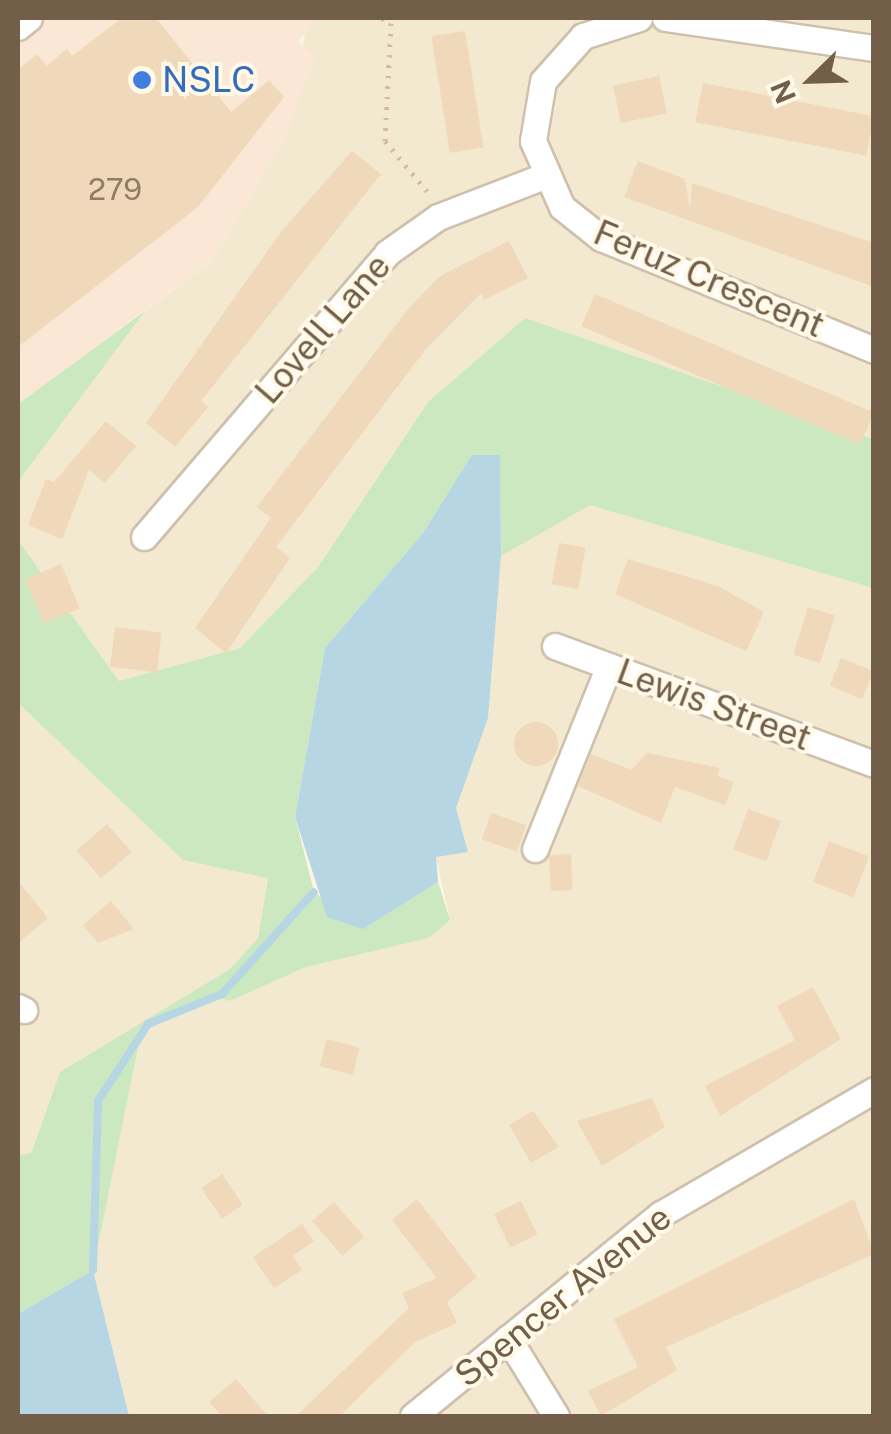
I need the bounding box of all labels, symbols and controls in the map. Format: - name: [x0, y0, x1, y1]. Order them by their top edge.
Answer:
- north arrow: [761, 30, 861, 130]
- place label: NSLC: [162, 59, 255, 101]
- marker: NSLC: [131, 69, 153, 91]
- text: N: [763, 75, 802, 108]
- house number: 279: [88, 171, 142, 207]
- street label: Feruz Crescent: [588, 212, 830, 346]
- street label: Lovell Lane: [247, 246, 399, 412]
- street label: Lewis Street: [611, 650, 817, 760]
- street label: Spencer Avenue: [447, 1196, 679, 1396]

